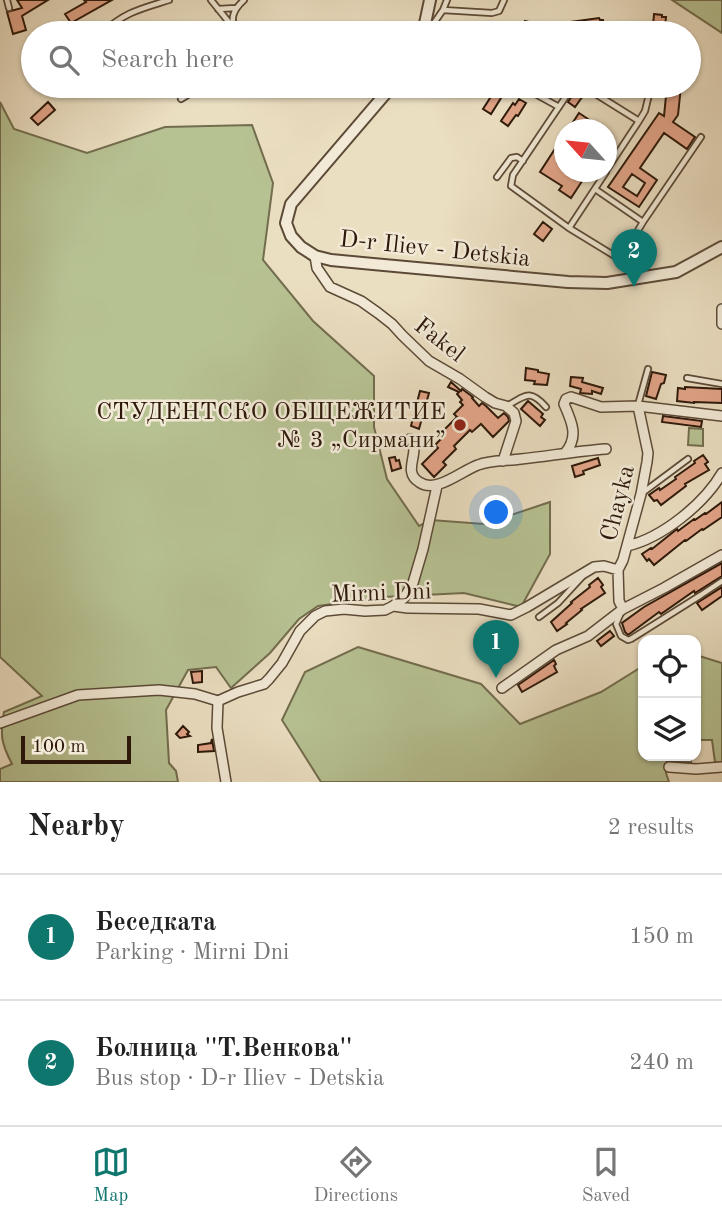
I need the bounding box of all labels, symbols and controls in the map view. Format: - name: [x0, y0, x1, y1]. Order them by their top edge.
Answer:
- search box: [21, 21, 701, 98]
- icon: search: [45, 41, 83, 79]
- text: Search here: [101, 47, 234, 73]
- north arrow: [554, 119, 617, 182]
- street label: D-r Iliev - Detskia: [338, 228, 532, 272]
- pin: 2: [611, 229, 657, 287]
- street label: Fakel: [409, 314, 468, 367]
- place label: СТУДЕНТСКО ОБЩЕЖИТИЕ № 3 „Сирмани”: [96, 401, 446, 453]
- marker: СТУДЕНТСКО ОБЩЕЖИТИЕ № 3 „Сирмани”: [452, 417, 468, 433]
- street label: Chayka: [598, 463, 640, 544]
- your location: [479, 495, 513, 529]
- street label: Mirni Dni: [330, 580, 432, 608]
- pin: 1: [473, 620, 519, 678]
- map controls: [638, 635, 701, 761]
- button: locate: [638, 635, 701, 698]
- button: layers: [638, 698, 701, 761]
- scale bar: [21, 733, 131, 765]
- text: 100 m: [32, 738, 85, 757]
- text: Nearby: [28, 812, 125, 842]
- text: 2 results: [608, 816, 694, 839]
- text: Беседката: [95, 910, 216, 936]
- text: 1: [44, 925, 58, 948]
- text: 150 m: [629, 925, 694, 948]
- text: Parking · Mirni Dni: [95, 941, 289, 964]
- text: Болница ''Т.Венкова'': [95, 1036, 352, 1062]
- text: 2: [44, 1051, 58, 1074]
- text: 240 m: [629, 1051, 694, 1074]
- text: Bus stop · D-r Iliev - Detskia: [95, 1067, 384, 1090]
- tab: Map: [92, 1143, 130, 1208]
- tab: Directions: [314, 1143, 398, 1208]
- tab: Saved: [582, 1143, 630, 1208]

